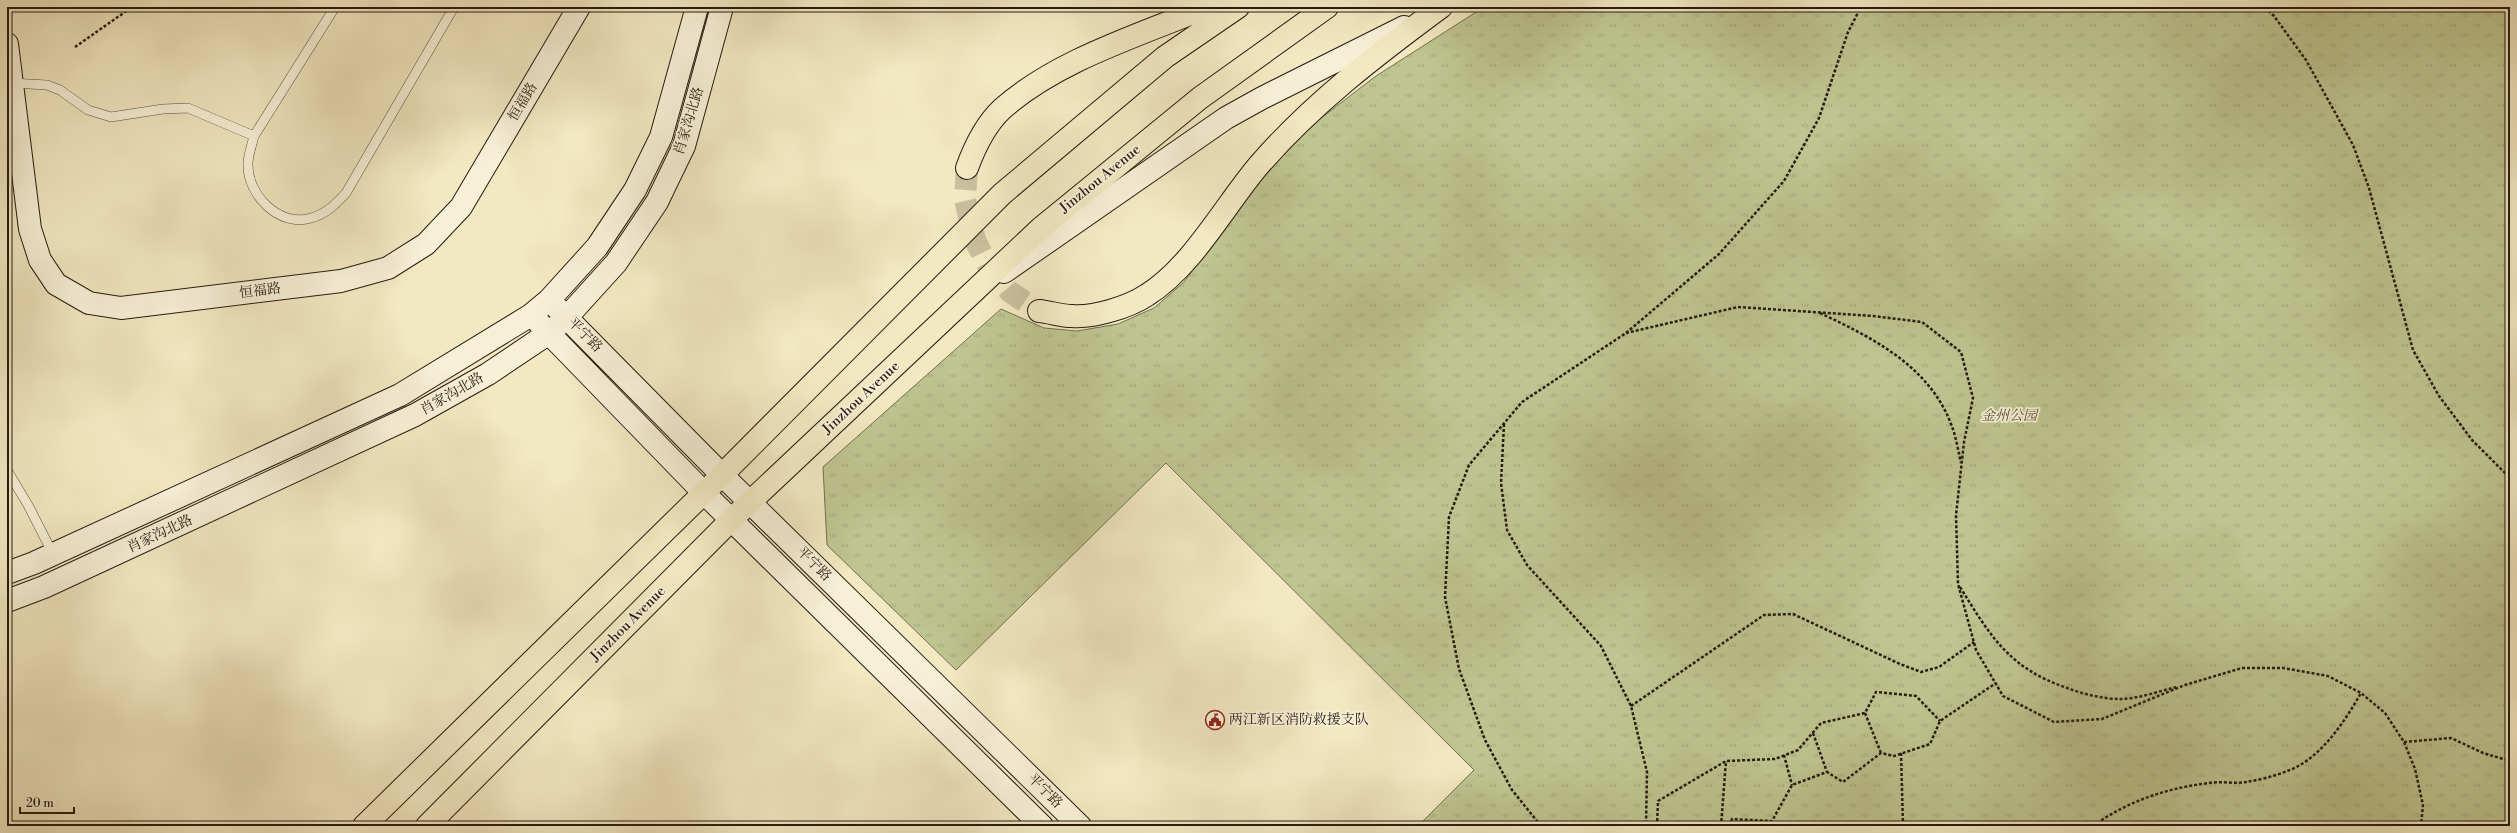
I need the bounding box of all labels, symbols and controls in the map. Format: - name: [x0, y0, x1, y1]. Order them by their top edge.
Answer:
- street label: 恒福路: [504, 79, 542, 125]
- street label: 肖家沟北路: [670, 85, 708, 157]
- street label: Jinzhou Avenue: [1055, 141, 1144, 218]
- street label: 恒福路: [238, 280, 282, 302]
- street label: 平宁路: [564, 314, 606, 356]
- street label: Jinzhou Avenue: [818, 358, 903, 439]
- street label: 肖家沟北路: [417, 369, 487, 419]
- park label: 金州公园: [1981, 407, 2039, 425]
- street label: 肖家沟北路: [124, 511, 196, 557]
- street label: 平宁路: [793, 543, 835, 585]
- street label: Jinzhou Avenue: [586, 583, 669, 666]
- public building icon: 两江新区消防救援支队: [1204, 709, 1226, 731]
- place label: 两江新区消防救援支队: [1229, 711, 1369, 729]
- street label: 平宁路: [1024, 770, 1066, 812]
- scale bar: [20, 789, 74, 815]
- text: 20 m: [26, 796, 54, 811]

